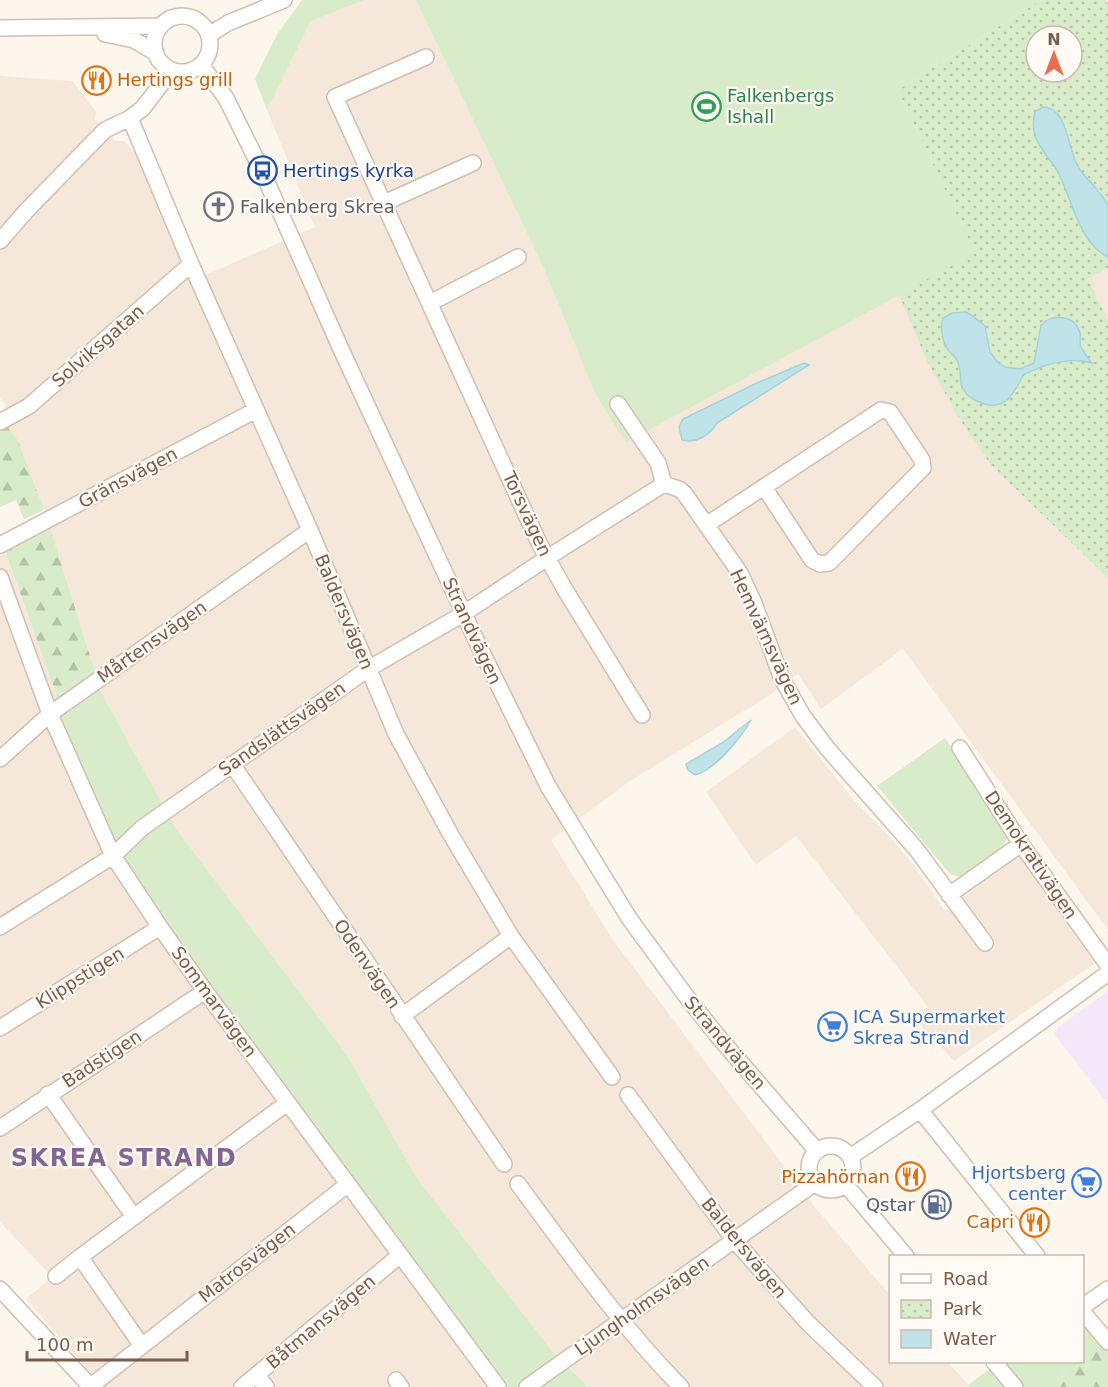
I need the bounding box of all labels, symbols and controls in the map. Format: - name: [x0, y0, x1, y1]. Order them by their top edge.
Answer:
- north arrow: [1024, 24, 1084, 84]
- text: N: [1047, 30, 1061, 49]
- restaurant icon: Hertings grill: [80, 64, 112, 96]
- place label: Hertings grill: [117, 69, 233, 90]
- place label: Falkenbergs Ishall: [727, 85, 834, 127]
- sports icon: Falkenbergs Ishall: [690, 90, 722, 122]
- bus stop icon: Hertings kyrka: [246, 155, 278, 187]
- place label: Hertings kyrka: [283, 160, 414, 181]
- church icon: Falkenberg Skrea: [203, 191, 235, 223]
- place label: Falkenberg Skrea: [240, 196, 395, 217]
- street label: Solviksgatan: [47, 300, 148, 391]
- street label: Gränsvägen: [75, 443, 181, 512]
- street label: Torsvägen: [498, 467, 556, 560]
- street label: Baldersvägen: [311, 551, 378, 673]
- street label: Hemvärnsvägen: [726, 566, 807, 708]
- street label: Strandvägen: [439, 574, 506, 687]
- street label: Mårtensvägen: [93, 596, 210, 687]
- street label: Sandslättsvägen: [214, 677, 349, 780]
- street label: Demokrativägen: [981, 787, 1082, 923]
- street label: Odenvägen: [330, 915, 405, 1013]
- street label: Klippstigen: [32, 942, 128, 1013]
- street label: Sommarvägen: [167, 942, 262, 1061]
- street label: Strandvägen: [680, 992, 770, 1094]
- place label: ICA Supermarket Skrea Strand: [853, 1006, 1005, 1048]
- supermarket icon: ICA Supermarket Skrea Strand: [816, 1011, 848, 1043]
- street label: Badstigen: [58, 1025, 145, 1092]
- district label: SKREA STRAND: [11, 1144, 237, 1172]
- restaurant icon: Pizzahörnan: [895, 1161, 927, 1193]
- place label: Hjortsberg center: [972, 1162, 1067, 1204]
- place label: Pizzahörnan: [781, 1166, 890, 1187]
- supermarket icon: Hjortsberg center: [1071, 1167, 1103, 1199]
- fuel station icon: Qstar: [920, 1189, 952, 1221]
- street label: Baldersvägen: [697, 1193, 791, 1302]
- place label: Qstar: [866, 1194, 916, 1215]
- restaurant icon: Capri: [1019, 1206, 1051, 1238]
- place label: Capri: [967, 1211, 1014, 1232]
- street label: Matrosvägen: [194, 1218, 299, 1307]
- street label: Ljungholmsvägen: [570, 1251, 713, 1360]
- legend: [889, 1255, 1084, 1363]
- text: Road: [943, 1268, 988, 1289]
- street label: Båtmansvägen: [262, 1270, 379, 1373]
- text: Park: [943, 1298, 982, 1319]
- scale bar: [27, 1324, 188, 1362]
- text: Water: [943, 1328, 997, 1349]
- text: 100 m: [36, 1334, 94, 1355]

